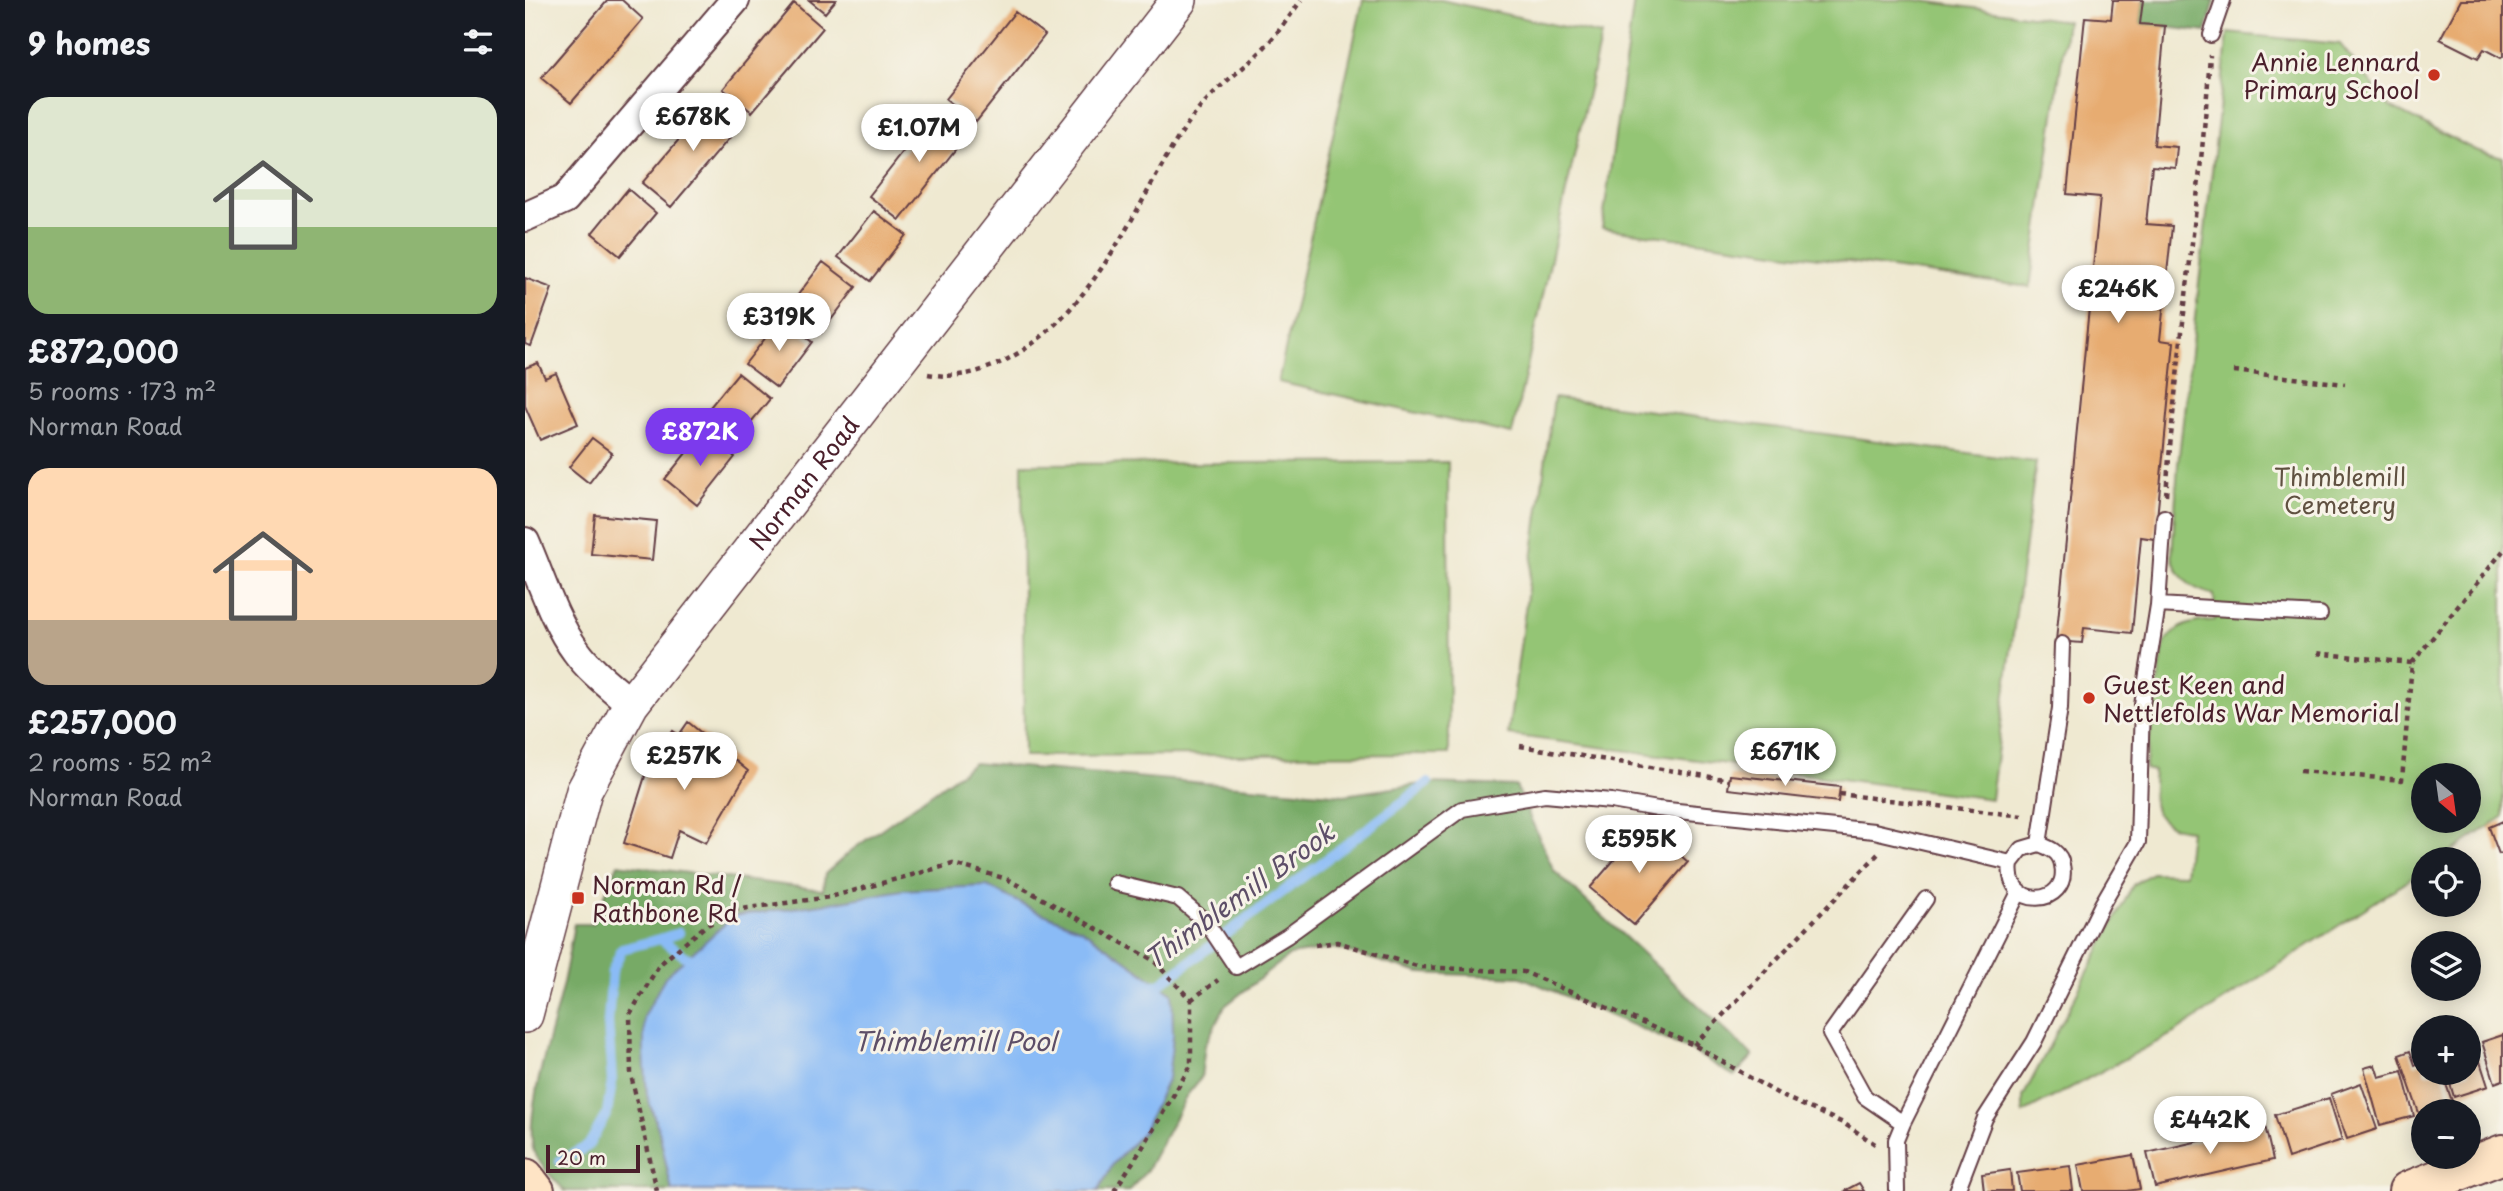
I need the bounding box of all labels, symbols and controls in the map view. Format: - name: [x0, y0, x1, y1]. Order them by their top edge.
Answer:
- text: 9 homes: [28, 20, 150, 65]
- icon: filters: [459, 23, 497, 61]
- place label: Annie Lennard Primary School: [2243, 43, 2420, 107]
- marker: Annie Lennard Primary School: [2426, 67, 2442, 83]
- pin: £678K: [644, 94, 742, 153]
- text: £678K: [655, 98, 731, 133]
- pin: £1.07M: [862, 104, 976, 164]
- text: £1.07M: [877, 109, 961, 144]
- icon: home: [200, 142, 326, 268]
- pin: £246K: [2069, 266, 2167, 325]
- text: £246K: [2078, 270, 2158, 305]
- pin: £319K: [730, 294, 828, 353]
- text: £319K: [743, 298, 815, 333]
- text: £872,000: [28, 328, 179, 373]
- text: 5 rooms · 173 m²: [28, 373, 216, 408]
- text: Norman Road: [28, 408, 183, 443]
- pin: £872K: [651, 408, 749, 468]
- street label: Norman Road: [740, 408, 867, 557]
- text: £872K: [661, 413, 739, 448]
- park label: Thimblemill Cemetery: [2274, 458, 2406, 522]
- icon: home: [200, 513, 326, 639]
- place label: Guest Keen and Nettlefolds War Memorial: [2103, 666, 2400, 730]
- marker: Guest Keen and Nettlefolds War Memorial: [2081, 690, 2097, 706]
- text: £257,000: [28, 699, 177, 744]
- pin: £671K: [1736, 728, 1834, 788]
- pin: £257K: [635, 732, 733, 792]
- text: £671K: [1750, 733, 1820, 768]
- text: £257K: [646, 737, 722, 772]
- text: 2 rooms · 52 m²: [28, 744, 212, 779]
- north arrow: [2411, 763, 2481, 833]
- map controls: [2411, 763, 2481, 1169]
- text: Norman Road: [28, 779, 183, 814]
- water label: Thimblemill Brook: [1136, 812, 1343, 977]
- pin: £595K: [1590, 816, 1688, 875]
- text: £595K: [1601, 820, 1677, 855]
- button: locate: [2411, 847, 2481, 917]
- place label: Norman Rd / Rathbone Rd: [592, 866, 742, 930]
- marker: Norman Rd / Rathbone Rd: [570, 890, 586, 906]
- button: layers: [2411, 931, 2481, 1001]
- button: +: [2411, 1015, 2481, 1085]
- water label: Thimblemill Pool: [854, 1021, 1060, 1060]
- pin: £442K: [2161, 1096, 2259, 1156]
- button: −: [2411, 1099, 2481, 1169]
- text: £442K: [2170, 1101, 2250, 1136]
- scale bar: [546, 1142, 641, 1174]
- text: 20 m: [557, 1143, 606, 1171]

